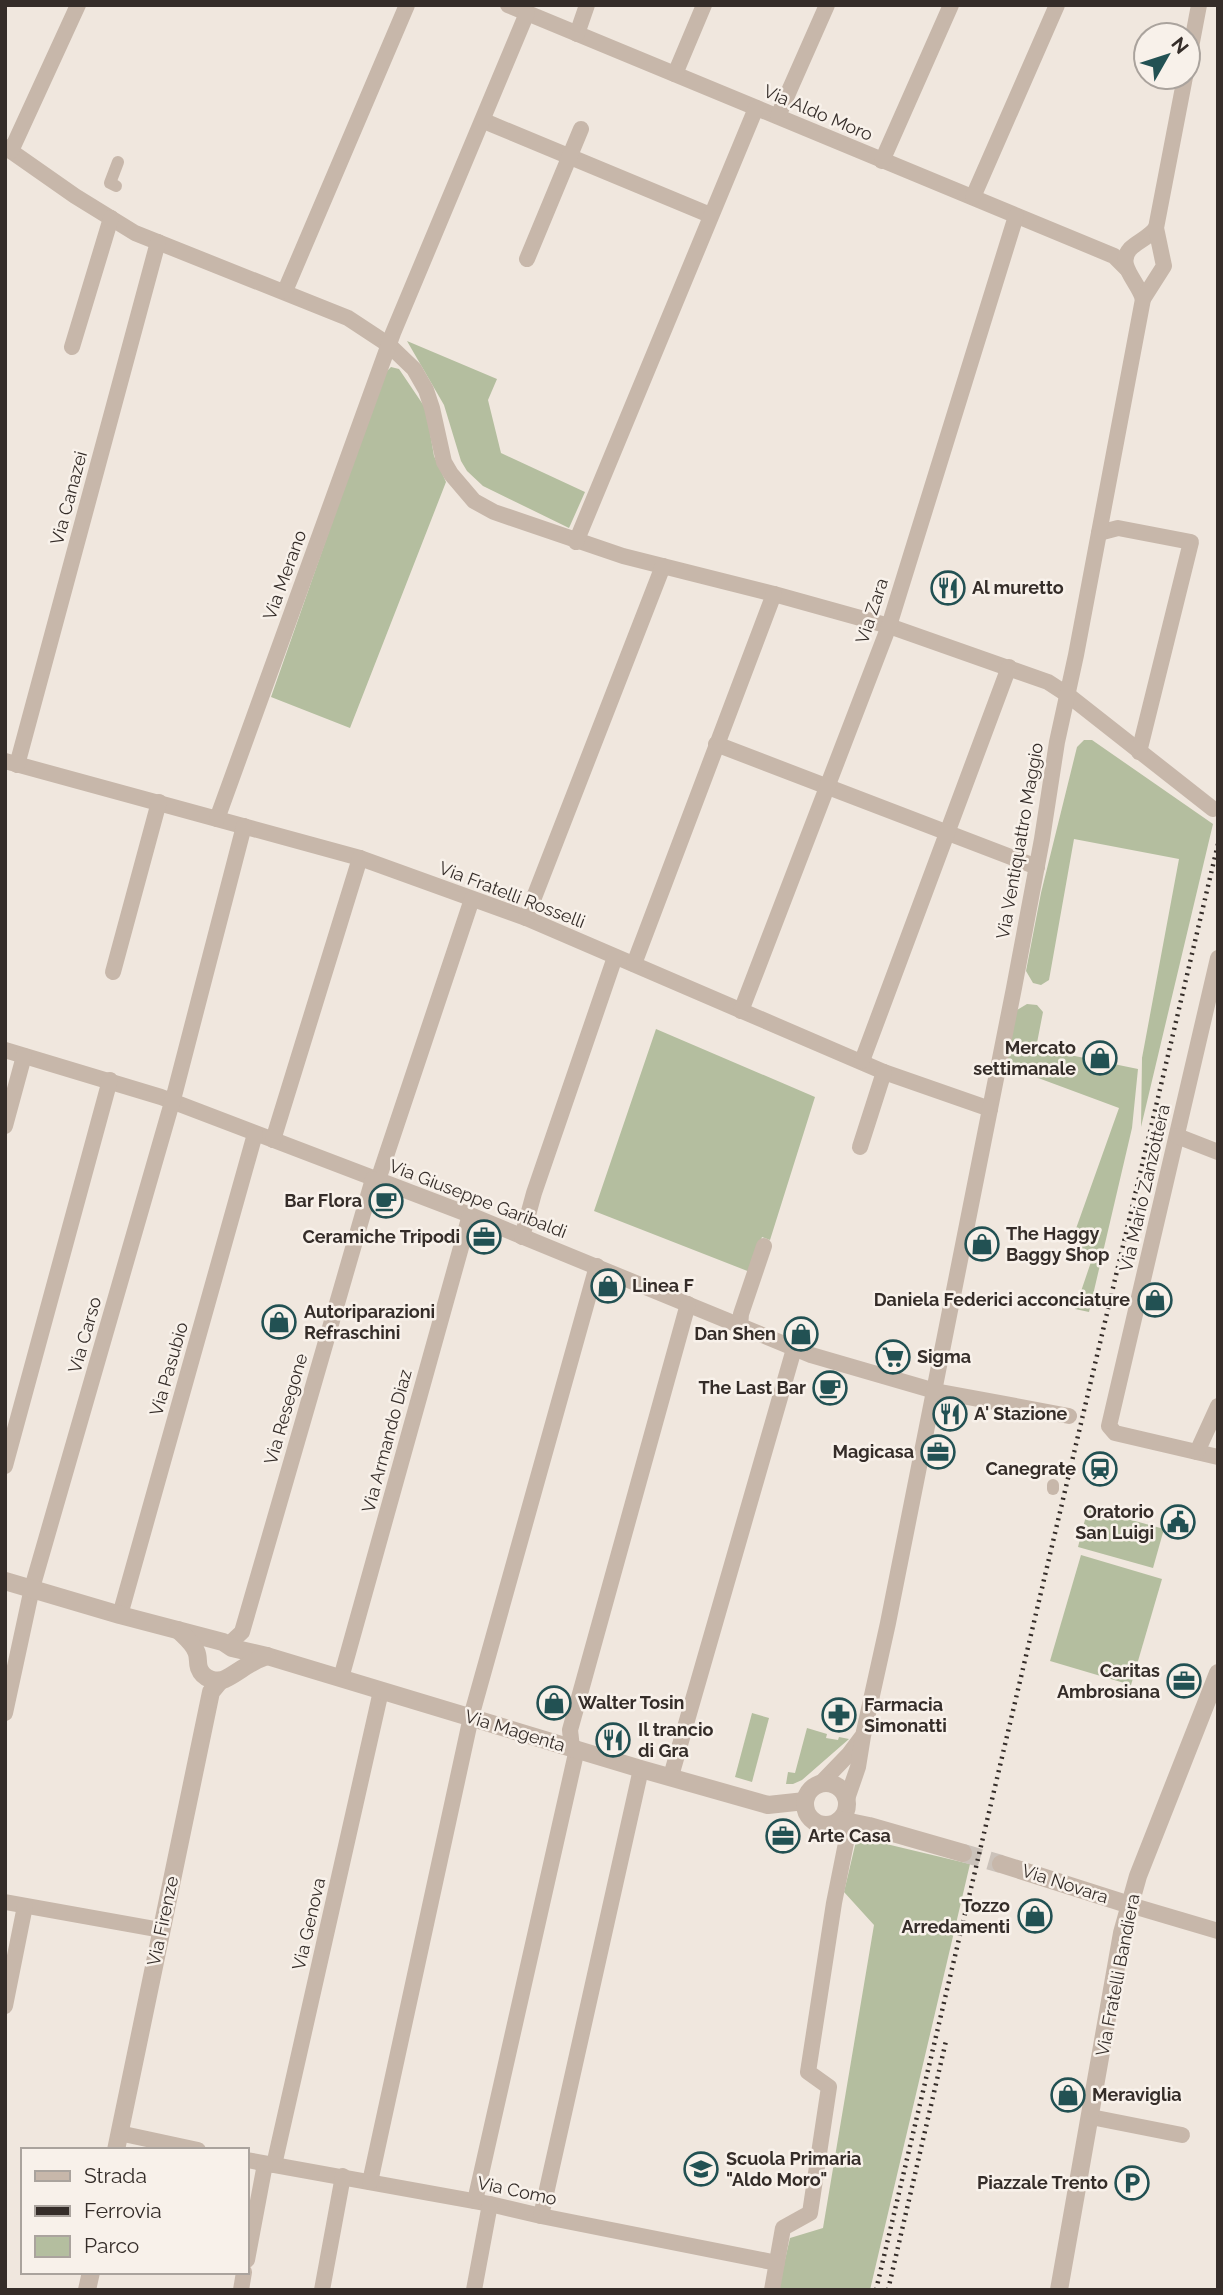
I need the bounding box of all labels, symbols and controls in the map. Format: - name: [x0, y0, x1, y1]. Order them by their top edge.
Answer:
- north arrow: [1132, 21, 1202, 91]
- text: N: [1167, 33, 1193, 58]
- street label: Via Aldo Moro: [760, 80, 876, 145]
- street label: Via Canazei: [46, 449, 91, 547]
- street label: Via Merano: [259, 527, 311, 623]
- restaurant icon: Al muretto: [929, 569, 967, 607]
- street label: Via Zara: [851, 575, 892, 646]
- place label: Al muretto: [972, 577, 1064, 598]
- street label: Via Ventiquattro Maggio: [992, 741, 1047, 941]
- street label: Via Fratelli Rosselli: [436, 857, 588, 932]
- place label: Mercato settimanale: [973, 1037, 1076, 1079]
- shop icon: Mercato settimanale: [1081, 1039, 1119, 1077]
- street label: Via Mario Zanzottera: [1115, 1102, 1174, 1274]
- street label: Via Giuseppe Garibaldi: [386, 1155, 570, 1242]
- cafe icon: Bar Flora: [367, 1182, 405, 1220]
- place label: Bar Flora: [284, 1190, 362, 1211]
- office icon: Ceramiche Tripodi: [465, 1218, 503, 1256]
- place label: The Haggy Baggy Shop: [1006, 1223, 1109, 1265]
- shop icon: The Haggy Baggy Shop: [963, 1225, 1001, 1263]
- place label: Ceramiche Tripodi: [302, 1226, 460, 1247]
- shop icon: Linea F: [589, 1267, 627, 1305]
- place label: Linea F: [632, 1275, 694, 1296]
- shop icon: Daniela Federici acconciature: [1136, 1281, 1174, 1319]
- place label: Daniela Federici acconciature: [874, 1289, 1130, 1310]
- street label: Via Carso: [64, 1294, 105, 1375]
- place label: Autoriparazioni Refraschini: [304, 1301, 435, 1343]
- shop icon: Autoriparazioni Refraschini: [260, 1303, 298, 1341]
- shop icon: Dan Shen: [782, 1315, 820, 1353]
- street label: Via Pasubio: [145, 1319, 192, 1418]
- place label: Dan Shen: [694, 1323, 776, 1344]
- supermarket icon: Sigma: [874, 1338, 912, 1376]
- place label: Sigma: [917, 1346, 971, 1367]
- street label: Via Resegone: [260, 1350, 312, 1467]
- street label: Via Armando Diaz: [357, 1367, 416, 1515]
- cafe icon: The Last Bar: [811, 1369, 849, 1407]
- place label: The Last Bar: [698, 1377, 806, 1398]
- restaurant icon: A' Stazione: [931, 1395, 969, 1433]
- place label: A' Stazione: [974, 1403, 1068, 1424]
- office icon: Magicasa: [919, 1433, 957, 1471]
- place label: Magicasa: [833, 1441, 914, 1462]
- station icon: Canegrate: [1081, 1450, 1119, 1488]
- place label: Canegrate: [986, 1458, 1076, 1479]
- place label: Oratorio San Luigi: [1075, 1501, 1154, 1543]
- public building icon: Oratorio San Luigi: [1159, 1503, 1197, 1541]
- place label: Caritas Ambrosiana: [1057, 1660, 1160, 1702]
- office icon: Caritas Ambrosiana: [1165, 1662, 1203, 1700]
- shop icon: Walter Tosin: [535, 1684, 573, 1722]
- place label: Walter Tosin: [578, 1692, 684, 1713]
- place label: Farmacia Simonatti: [864, 1694, 947, 1736]
- pharmacy icon: Farmacia Simonatti: [820, 1696, 858, 1734]
- street label: Via Magenta: [462, 1705, 568, 1756]
- place label: Il trancio di Gra: [638, 1719, 713, 1761]
- restaurant icon: Il trancio di Gra: [594, 1721, 632, 1759]
- office icon: Arte Casa: [764, 1817, 802, 1855]
- place label: Arte Casa: [808, 1825, 891, 1846]
- street label: Via Novara: [1019, 1860, 1111, 1907]
- street label: Via Firenze: [143, 1874, 182, 1968]
- street label: Via Genova: [288, 1876, 329, 1972]
- street label: Via Fratelli Bandiera: [1091, 1892, 1144, 2058]
- place label: Tozzo Arredamenti: [902, 1895, 1010, 1937]
- shop icon: Tozzo Arredamenti: [1016, 1897, 1054, 1935]
- shop icon: Meraviglia: [1049, 2076, 1087, 2114]
- place label: Meraviglia: [1092, 2084, 1182, 2105]
- legend: [21, 2148, 248, 2274]
- place label: Scuola Primaria "Aldo Moro": [726, 2148, 861, 2190]
- school or university icon: Scuola Primaria "Aldo Moro": [682, 2150, 720, 2188]
- text: Strada: [84, 2163, 147, 2188]
- parking icon: Piazzale Trento: [1113, 2164, 1151, 2202]
- street label: Via Como: [475, 2172, 559, 2209]
- place label: Piazzale Trento: [977, 2172, 1108, 2193]
- text: Ferrovia: [84, 2198, 162, 2223]
- text: Parco: [84, 2233, 139, 2258]

